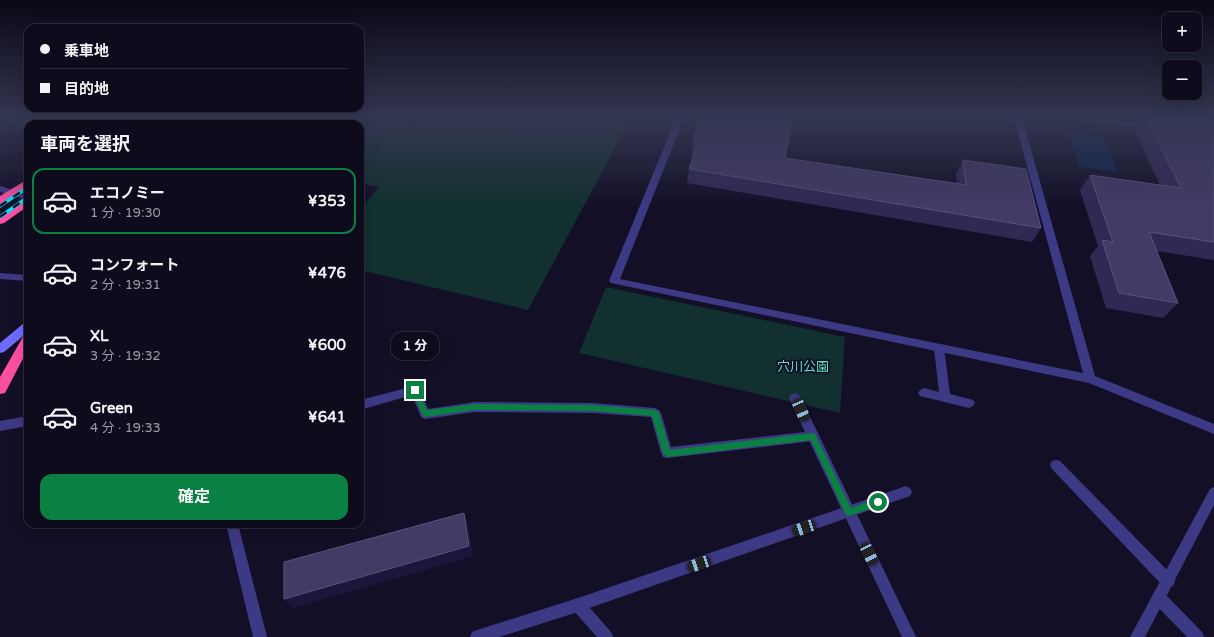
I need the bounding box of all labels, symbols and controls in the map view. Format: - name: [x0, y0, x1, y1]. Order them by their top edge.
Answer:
- map controls: [1162, 12, 1202, 100]
- button: +: [1162, 12, 1202, 52]
- text: 乗車地: [64, 42, 109, 60]
- button: −: [1162, 60, 1202, 100]
- text: 目的地: [64, 80, 109, 98]
- text: 車両を選択: [40, 133, 130, 155]
- icon: car: [42, 183, 78, 219]
- text: エコノミー: [90, 184, 165, 202]
- text: ¥353: [308, 192, 346, 210]
- text: 1 分 · 19:30: [90, 205, 161, 221]
- icon: car: [42, 255, 78, 291]
- text: コンフォート: [90, 256, 180, 274]
- text: ¥476: [308, 264, 346, 282]
- text: 2 分 · 19:31: [90, 277, 161, 293]
- icon: car: [42, 327, 78, 363]
- text: XL: [90, 327, 109, 345]
- callout: 1 分: [391, 332, 439, 360]
- text: ¥600: [308, 336, 346, 354]
- text: 1 分: [403, 338, 427, 354]
- text: 3 分 · 19:32: [90, 348, 161, 364]
- park label: 穴川公園: [777, 359, 829, 375]
- route end: [406, 381, 424, 399]
- car: [791, 397, 811, 423]
- icon: car: [42, 399, 78, 435]
- text: Green: [90, 399, 133, 417]
- text: ¥641: [308, 408, 346, 426]
- text: 4 分 · 19:33: [90, 420, 161, 436]
- button: 確定: [40, 474, 348, 520]
- route start: [869, 493, 887, 511]
- car: [791, 518, 817, 538]
- car: [858, 541, 880, 567]
- car: [686, 554, 712, 574]

